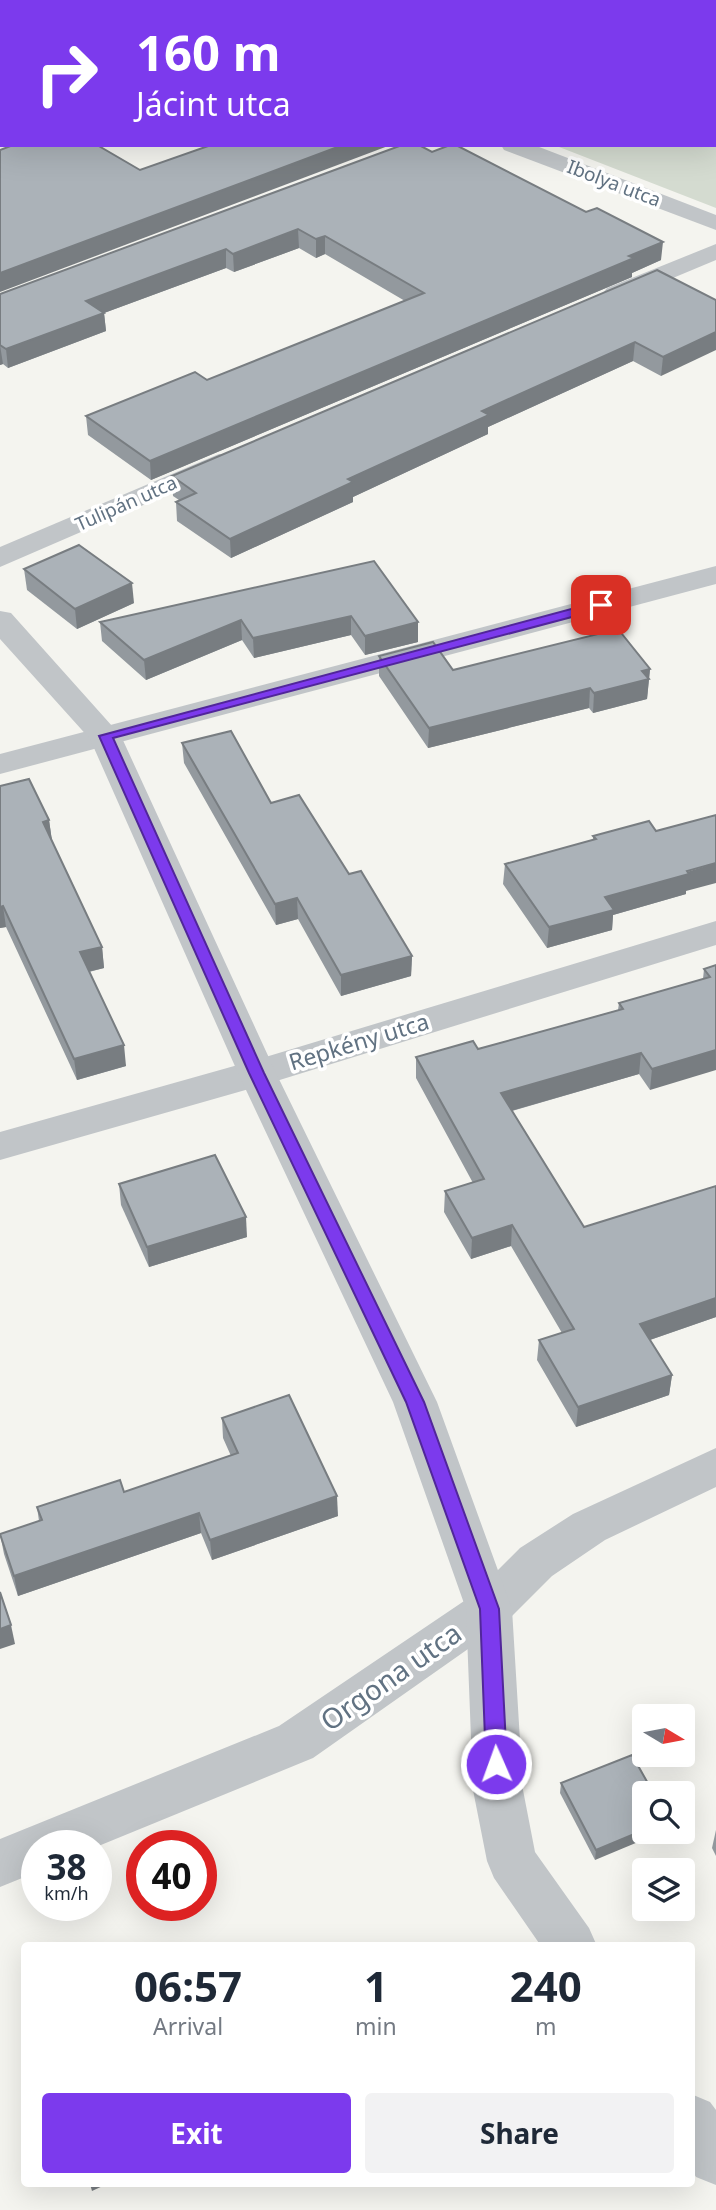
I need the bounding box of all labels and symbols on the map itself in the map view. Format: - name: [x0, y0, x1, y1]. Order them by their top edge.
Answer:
- street label: Ibolya utca: [564, 153, 664, 213]
- street label: Tulipán utca: [71, 469, 181, 537]
- pin: [571, 575, 631, 635]
- street label: Repkény utca: [285, 1005, 433, 1078]
- street label: Orgona utca: [312, 1614, 469, 1739]
- north arrow: [632, 1704, 695, 1768]
- position arrow: [459, 1727, 533, 1801]
- speed limit sign: 40: [126, 1830, 217, 1921]

